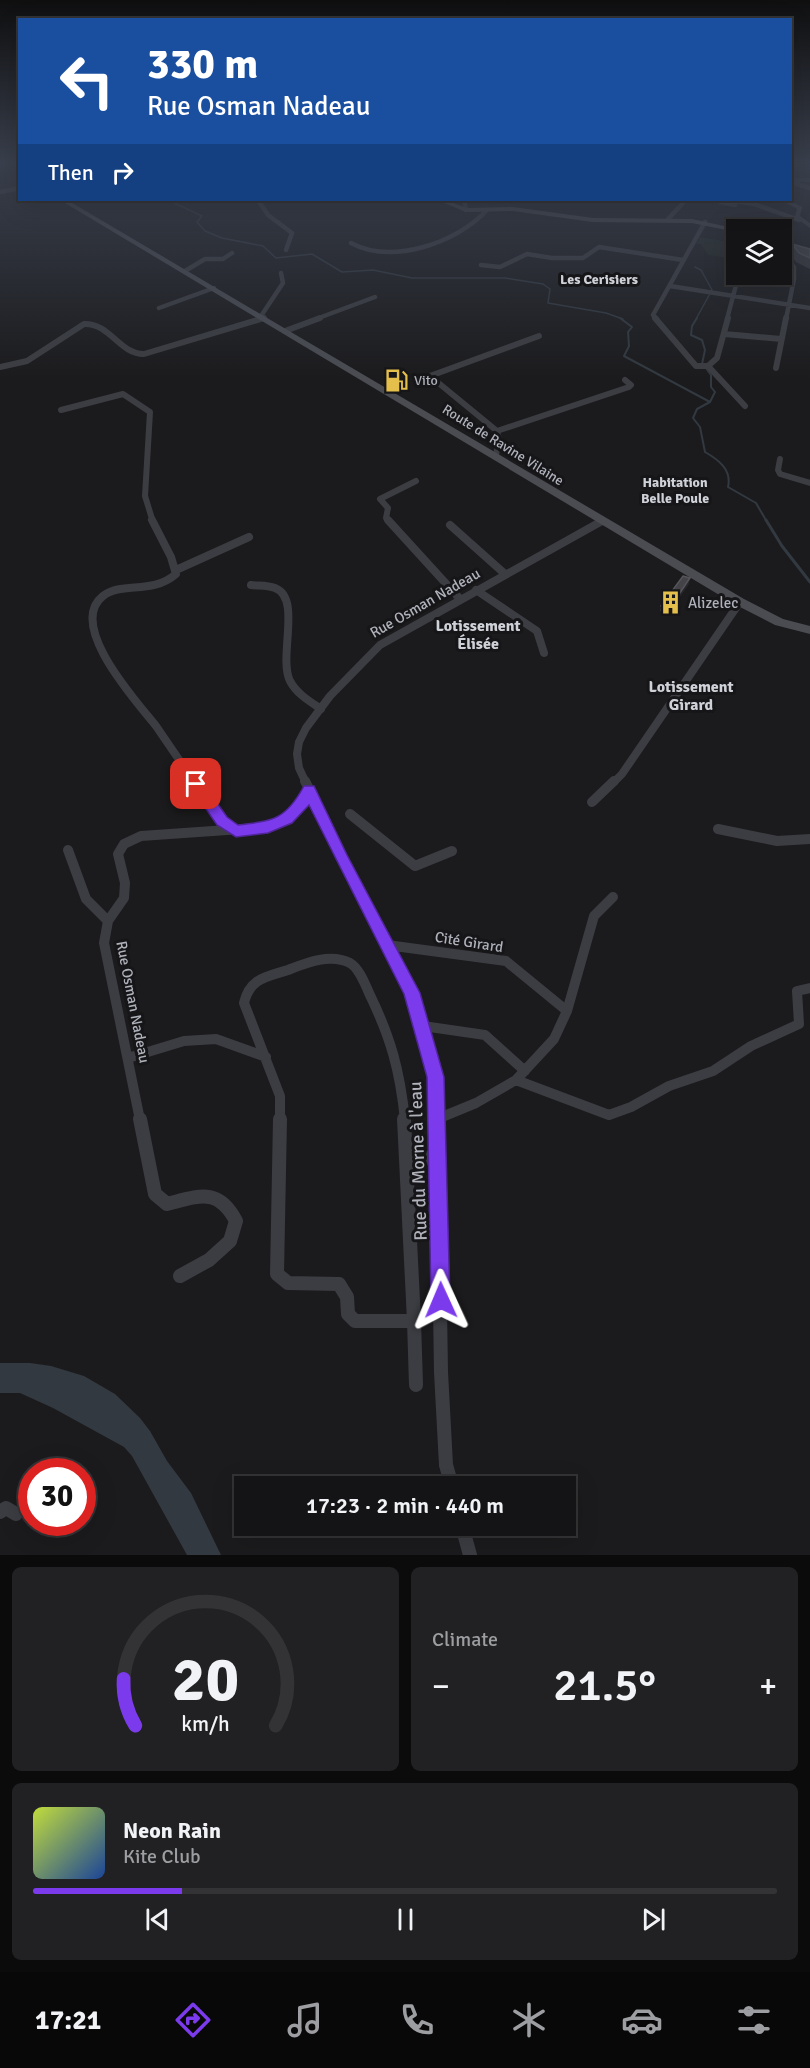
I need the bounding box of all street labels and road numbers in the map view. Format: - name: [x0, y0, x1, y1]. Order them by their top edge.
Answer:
- street label: Route de Ravine Vilaine: [439, 401, 567, 489]
- street label: Rue Osman Nadeau: [367, 564, 483, 642]
- street label: Cité Girard: [434, 928, 505, 956]
- street label: Rue Osman Nadeau: [112, 939, 154, 1065]
- street label: Rue du Morne à l'eau: [404, 1081, 432, 1241]

